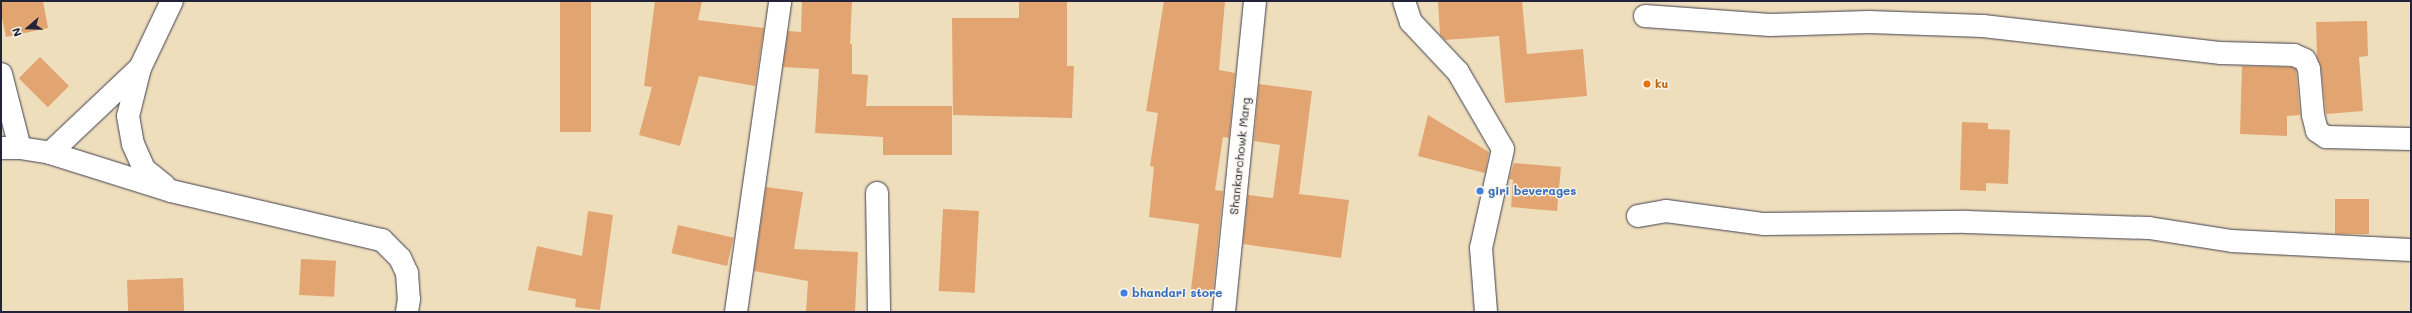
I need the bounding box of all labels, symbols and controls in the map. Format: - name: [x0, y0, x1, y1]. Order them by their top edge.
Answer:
- north arrow: [8, 8, 48, 48]
- text: N: [8, 26, 25, 39]
- place label: ku: [1655, 77, 1668, 91]
- marker: ku: [1642, 79, 1652, 89]
- street label: Shankarchowk Marg: [1227, 97, 1253, 215]
- place label: giri beverages: [1488, 184, 1576, 198]
- marker: giri beverages: [1475, 186, 1485, 196]
- place label: bhandari store: [1132, 286, 1223, 300]
- marker: bhandari store: [1119, 288, 1129, 298]

